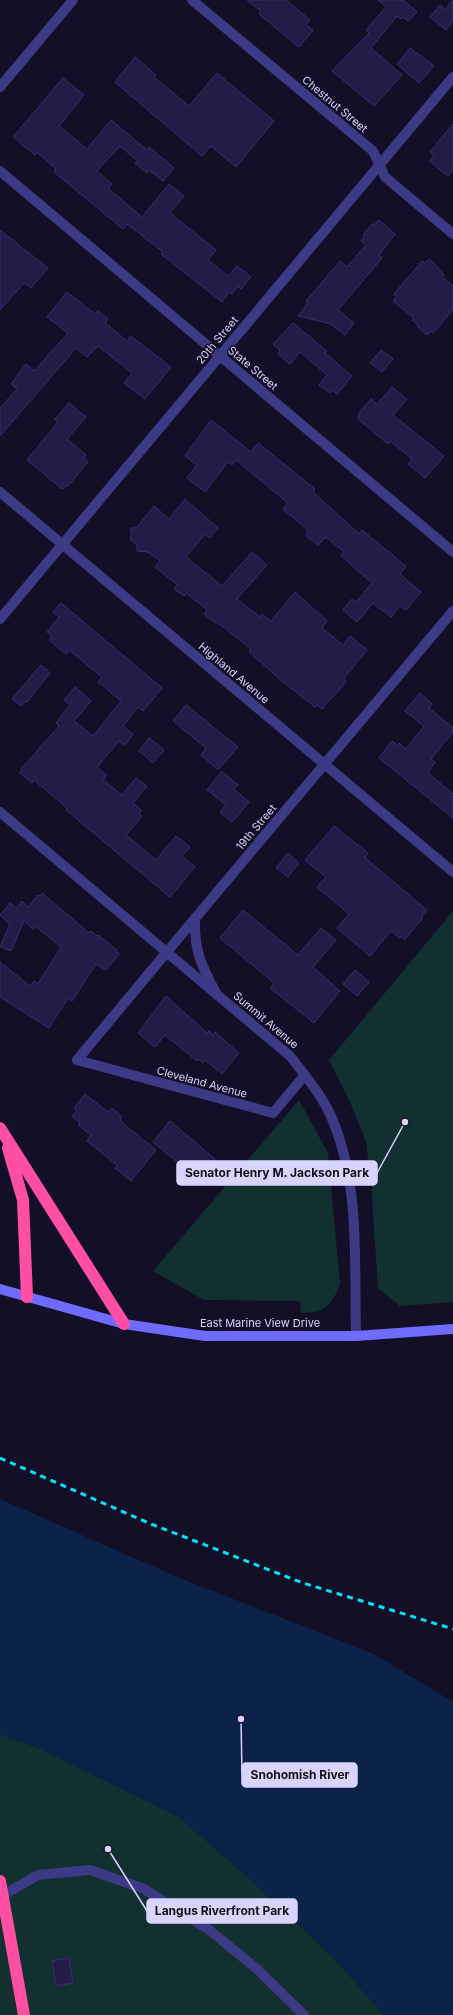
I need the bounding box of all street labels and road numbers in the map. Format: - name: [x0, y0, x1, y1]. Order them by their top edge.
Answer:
- street label: Chestnut Street: [299, 73, 371, 136]
- street label: 20th Street: [193, 313, 241, 367]
- street label: State Street: [225, 343, 281, 393]
- street label: Highland Avenue: [196, 639, 272, 707]
- street label: 19th Street: [233, 801, 280, 853]
- street label: Summit Avenue: [231, 989, 301, 1051]
- street label: Cleveland Avenue: [155, 1063, 249, 1101]
- street label: East Marine View Drive: [200, 1316, 320, 1330]

